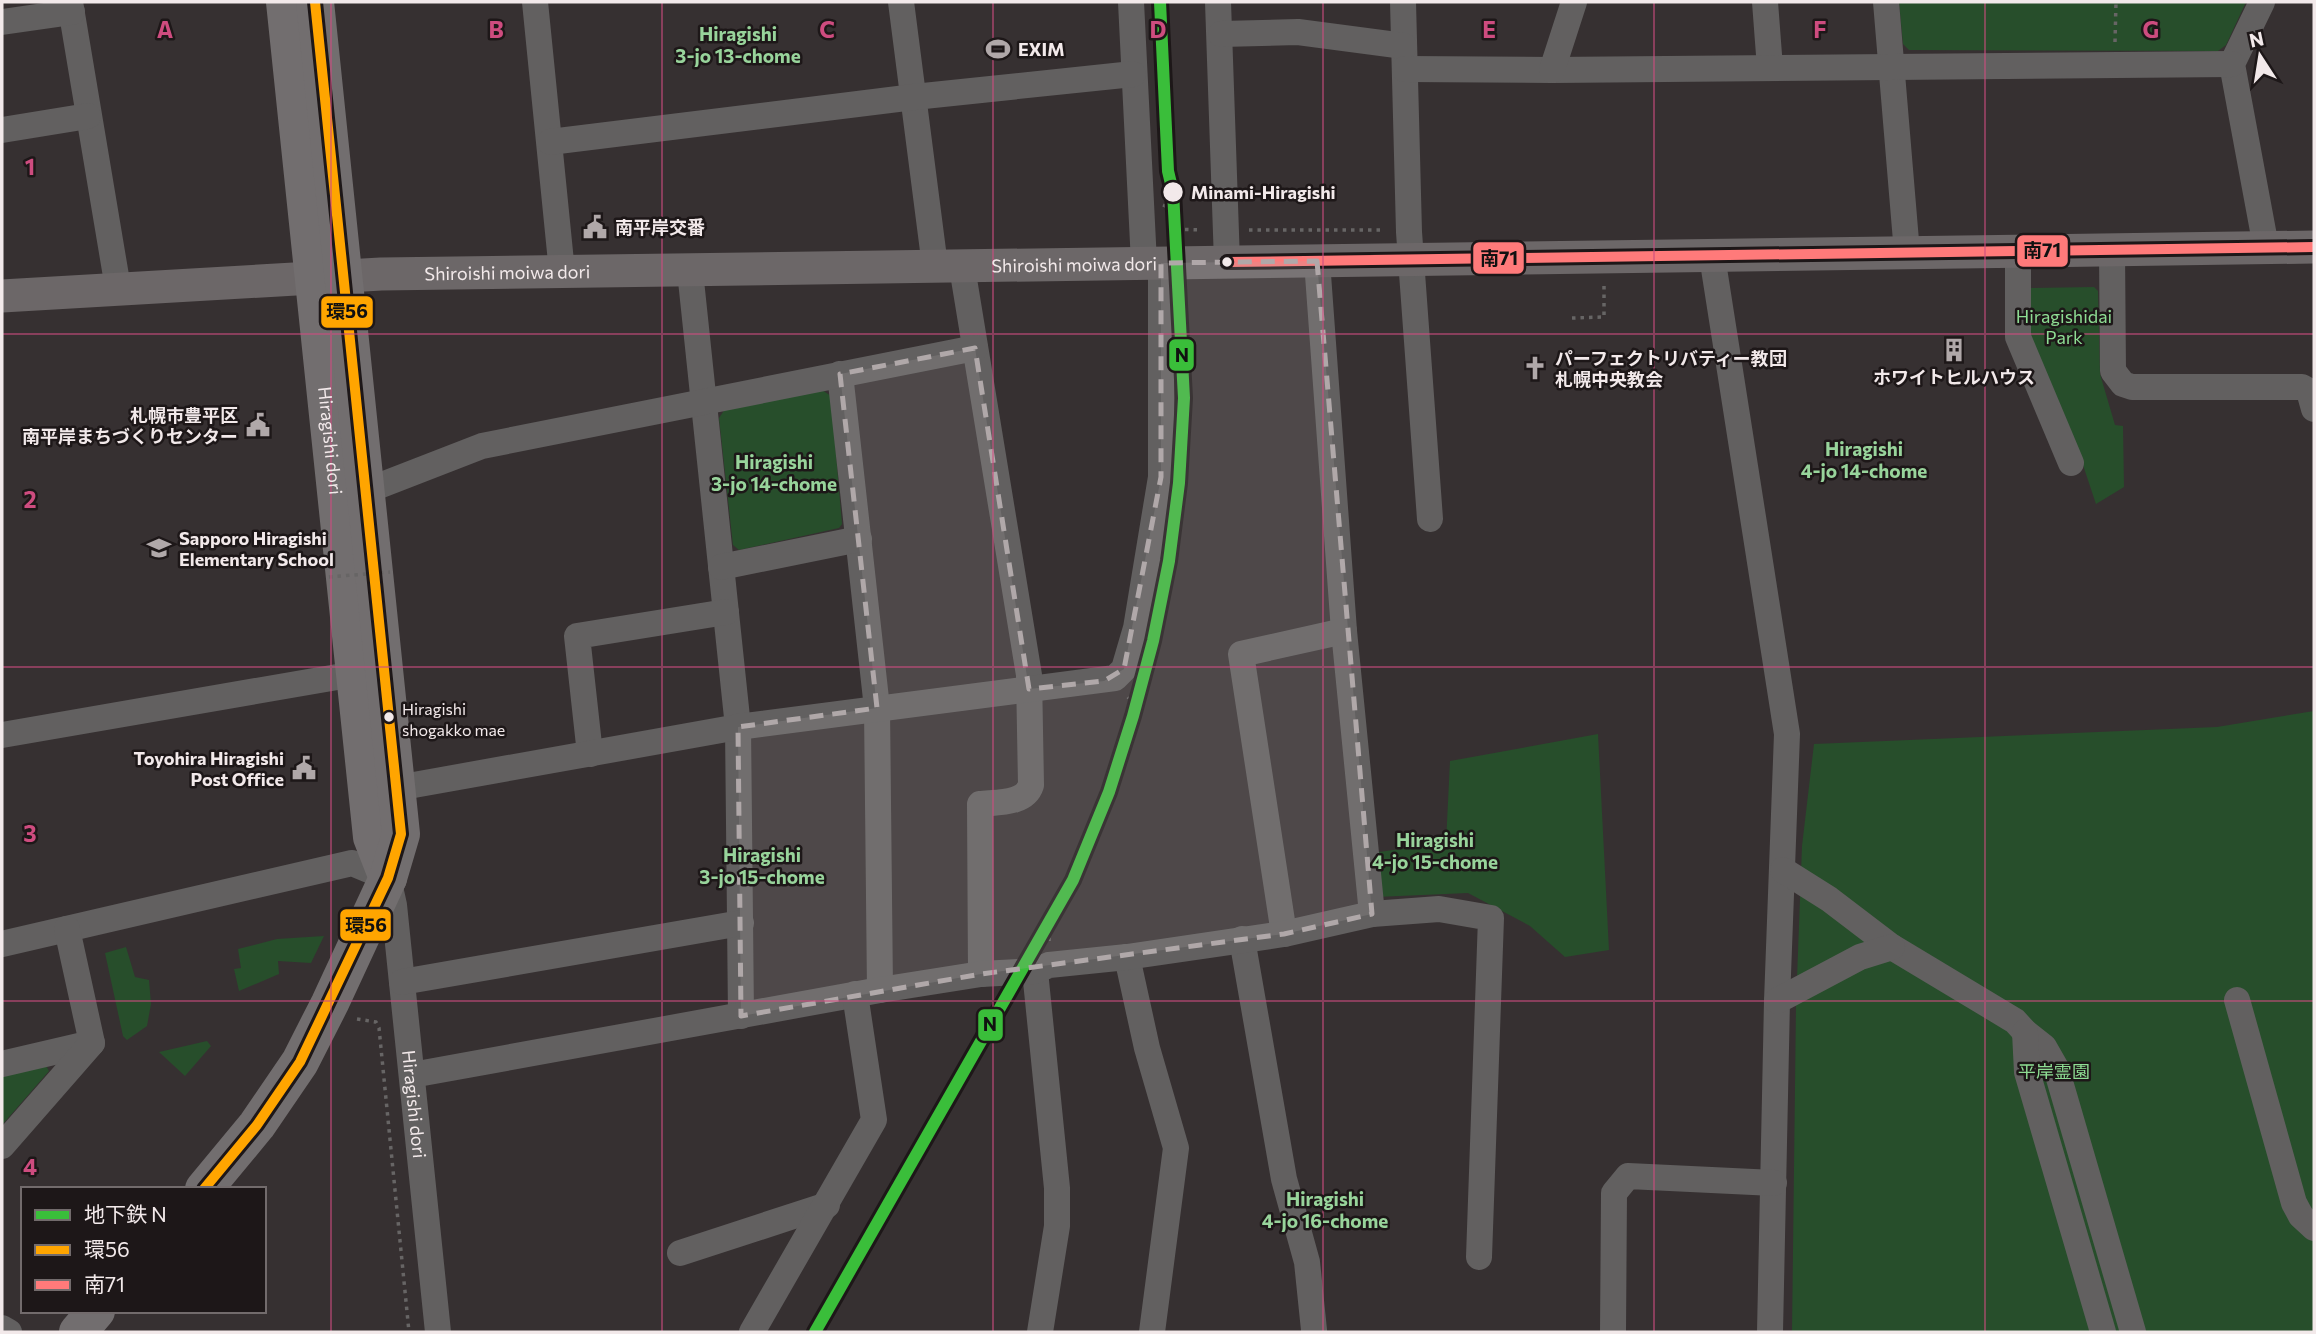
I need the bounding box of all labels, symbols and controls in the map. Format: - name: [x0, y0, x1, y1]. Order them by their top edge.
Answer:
- text: A: [157, 15, 174, 43]
- text: B: [488, 15, 504, 43]
- text: C: [819, 15, 835, 43]
- text: D: [1150, 15, 1167, 43]
- text: E: [1482, 15, 1496, 43]
- text: F: [1813, 15, 1827, 43]
- text: G: [2143, 15, 2159, 43]
- north arrow: [2225, 21, 2295, 91]
- district label: Hiragishi 3-jo 13-chome: [675, 22, 801, 67]
- text: N: [2247, 26, 2266, 52]
- sports icon: EXIM: [984, 35, 1012, 63]
- place label: EXIM: [1018, 38, 1065, 60]
- text: 1: [25, 152, 35, 180]
- marker: Minami-Hiragishi: [1161, 180, 1185, 204]
- place label: Minami-Hiragishi: [1191, 181, 1336, 203]
- public building icon: 南平岸交番: [581, 213, 609, 241]
- place label: 南平岸交番: [615, 216, 705, 238]
- line badge: 南71: [2016, 234, 2069, 268]
- text: 南71: [2023, 238, 2061, 261]
- line badge: 南71: [1472, 241, 1525, 275]
- text: 南71: [1480, 246, 1518, 269]
- street label: Shiroishi moiwa dori: [991, 252, 1157, 276]
- unlabelled marker: [1220, 255, 1234, 269]
- street label: Shiroishi moiwa dori: [424, 260, 590, 284]
- line badge: 環56: [320, 295, 374, 329]
- text: 環56: [326, 299, 368, 322]
- park label: Hiragishidai Park: [2016, 305, 2112, 348]
- building icon: ホワイトヒルハウス: [1940, 336, 1968, 364]
- line badge: N: [1168, 338, 1195, 372]
- text: N: [1175, 343, 1189, 366]
- place label: パーフェクトリバティー教団 札幌中央教会: [1555, 347, 1787, 390]
- church icon: パーフェクトリバティー教団 札幌中央教会: [1521, 354, 1549, 382]
- place label: ホワイトヒルハウス: [1873, 366, 2035, 388]
- street label: Hiragishi dori: [314, 385, 347, 496]
- place label: 札幌市豊平区 南平岸まちづくりセンター: [22, 404, 238, 447]
- public building icon: 札幌市豊平区 南平岸まちづくりセンター: [244, 411, 272, 439]
- district label: Hiragishi 4-jo 14-chome: [1801, 437, 1927, 482]
- district label: Hiragishi 3-jo 14-chome: [711, 450, 837, 495]
- text: 2: [23, 485, 37, 513]
- place label: Sapporo Hiragishi Elementary School: [179, 527, 334, 570]
- school or university icon: Sapporo Hiragishi Elementary School: [145, 534, 173, 562]
- place label: Hiragishi shogakko mae: [402, 699, 505, 739]
- marker: Hiragishi shogakko mae: [382, 710, 396, 724]
- place label: Toyohira Hiragishi Post Office: [134, 747, 284, 790]
- public building icon: Toyohira Hiragishi Post Office: [290, 754, 318, 782]
- text: 3: [23, 819, 37, 847]
- district label: Hiragishi 4-jo 15-chome: [1372, 828, 1498, 873]
- district label: Hiragishi 3-jo 15-chome: [699, 843, 825, 888]
- line badge: 環56: [339, 908, 392, 942]
- text: 環56: [345, 913, 387, 936]
- line badge: N: [977, 1008, 1004, 1042]
- text: N: [983, 1012, 997, 1035]
- street label: Hiragishi dori: [398, 1049, 431, 1159]
- park label: 平岸霊園: [2018, 1060, 2090, 1082]
- text: 4: [23, 1152, 37, 1180]
- legend: [21, 1187, 266, 1313]
- district label: Hiragishi 4-jo 16-chome: [1262, 1187, 1388, 1232]
- text: 地下鉄 N: [84, 1201, 167, 1226]
- text: 環56: [84, 1236, 130, 1261]
- text: 南71: [84, 1271, 125, 1296]

